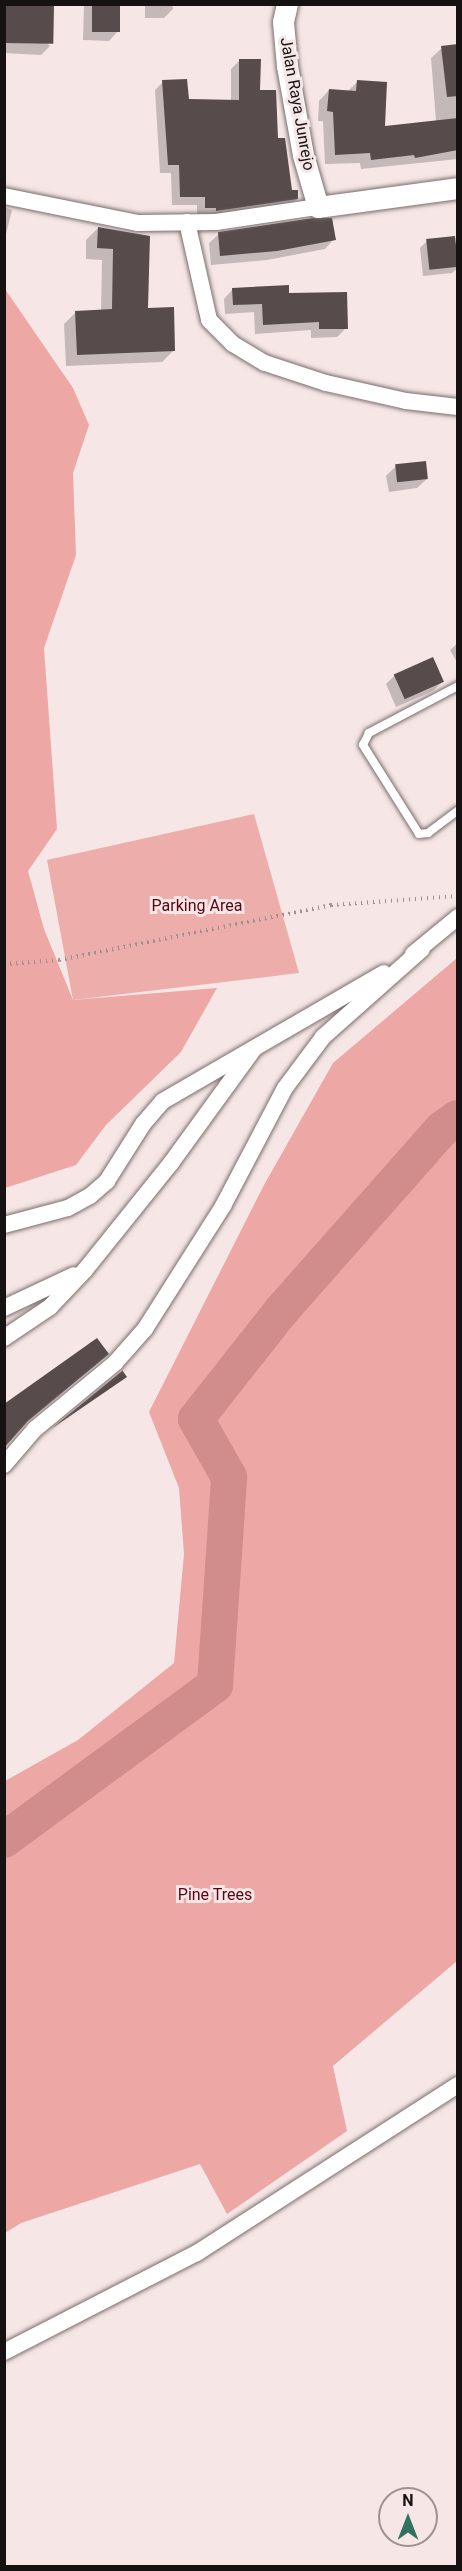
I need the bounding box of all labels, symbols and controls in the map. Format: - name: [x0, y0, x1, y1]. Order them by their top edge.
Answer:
- street label: Jalan Raya Junrejo: [276, 36, 318, 172]
- park label: Parking Area: [152, 896, 242, 916]
- park label: Pine Trees: [178, 1885, 252, 1905]
- north arrow: [378, 2487, 438, 2547]
- text: N: [402, 2491, 414, 2510]

